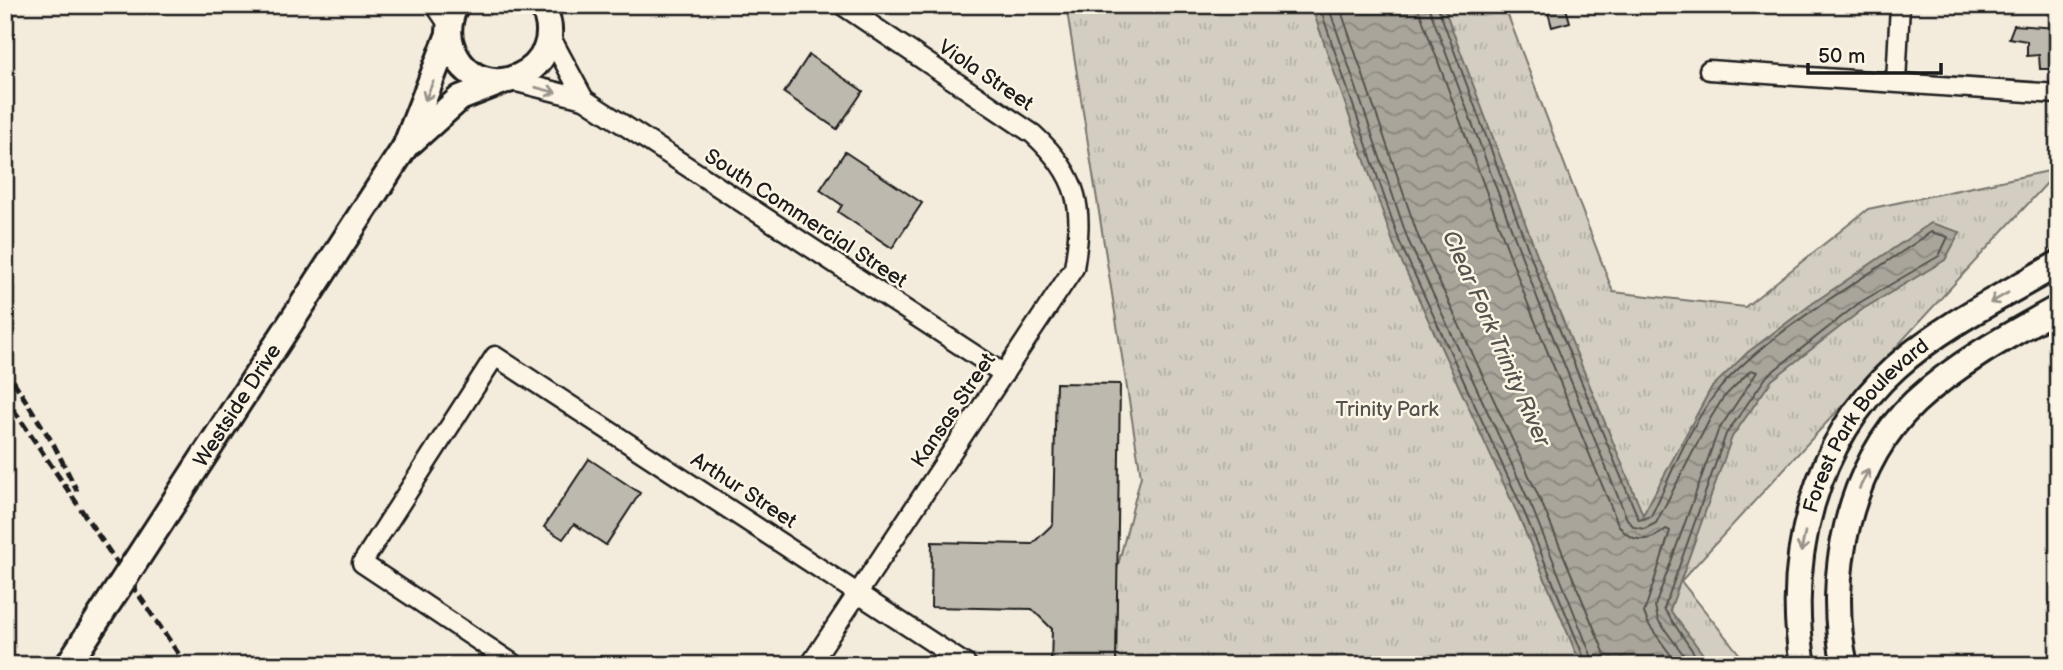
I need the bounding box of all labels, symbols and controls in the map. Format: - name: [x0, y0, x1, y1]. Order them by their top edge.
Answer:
- scale bar: [1808, 32, 1940, 76]
- street label: Viola Street: [933, 35, 1038, 117]
- text: 50 m: [1818, 44, 1865, 69]
- one-way arrow: [421, 80, 434, 101]
- one-way arrow: [535, 84, 557, 97]
- street label: South Commercial Street: [700, 143, 912, 294]
- water label: Clear Fork Trinity River: [1436, 226, 1557, 452]
- one-way arrow: [1989, 291, 2009, 305]
- street label: Forest Park Boulevard: [1798, 333, 1934, 516]
- street label: Westside Drive: [188, 339, 287, 472]
- street label: Kansas Street: [906, 348, 1001, 472]
- park label: Trinity Park: [1335, 397, 1439, 422]
- street label: Arthur Street: [686, 447, 802, 534]
- one-way arrow: [1858, 469, 1871, 490]
- one-way arrow: [1795, 530, 1809, 553]

